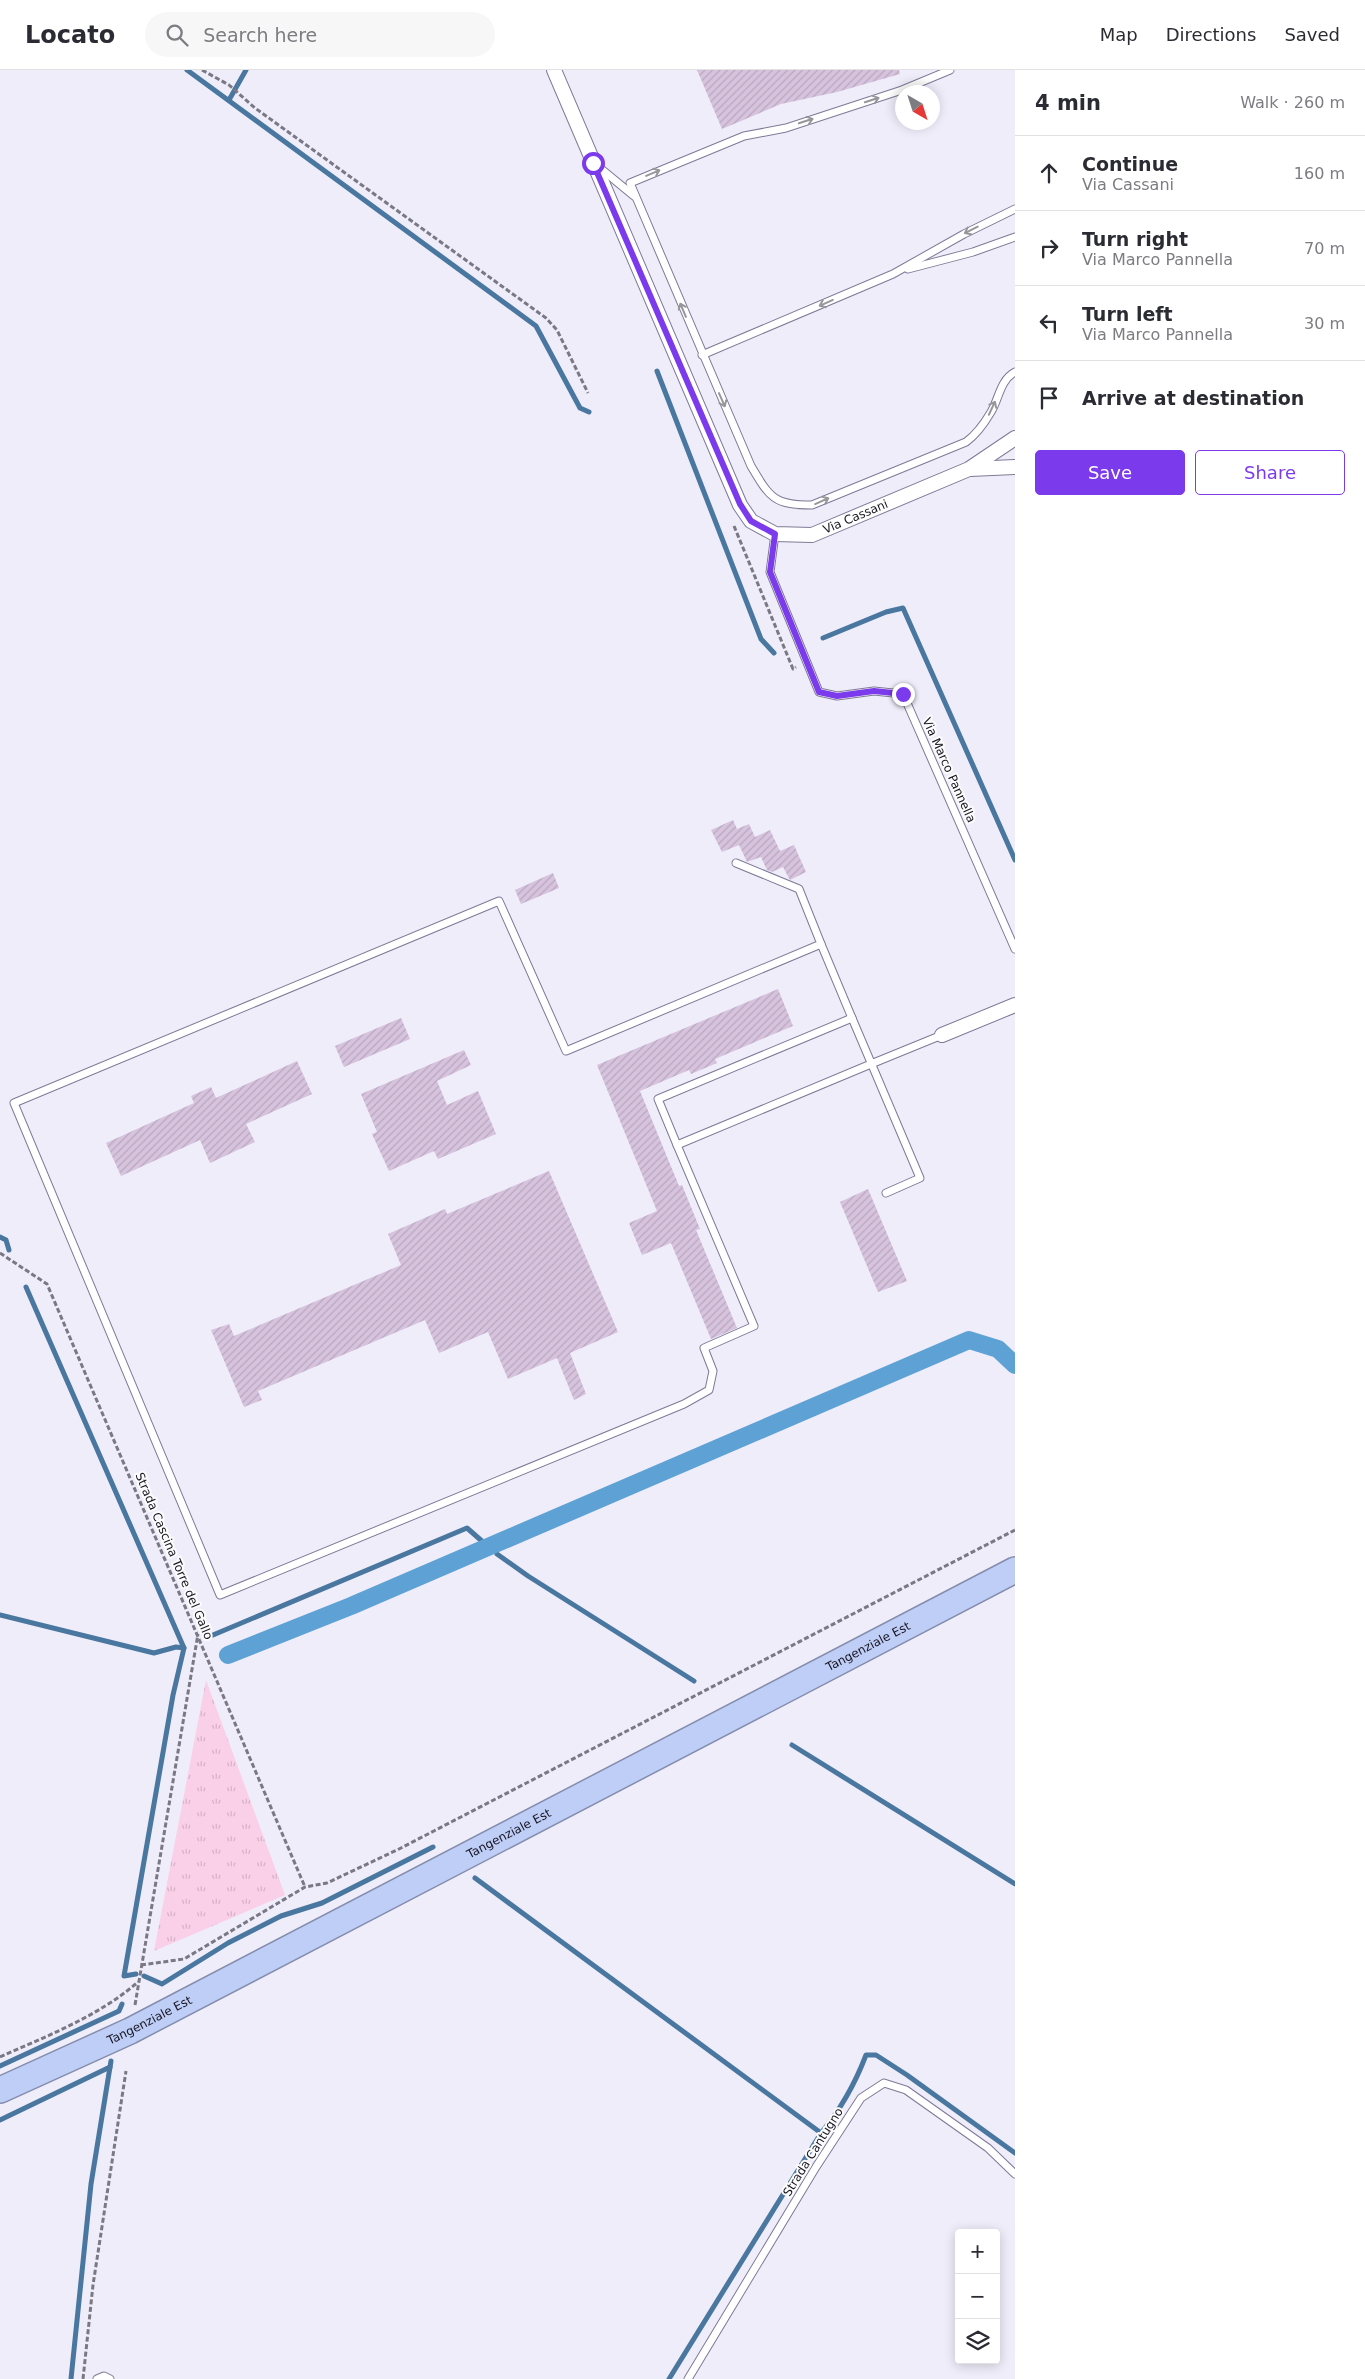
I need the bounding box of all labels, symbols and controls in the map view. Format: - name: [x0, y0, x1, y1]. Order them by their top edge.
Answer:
- search box: [145, 12, 495, 57]
- text: Locato: [25, 21, 115, 49]
- icon: search: [163, 21, 191, 49]
- text: Search here: [203, 24, 317, 46]
- text: Map: [1100, 24, 1138, 45]
- text: Directions: [1166, 24, 1256, 45]
- text: Saved: [1284, 24, 1340, 45]
- north arrow: [895, 85, 940, 130]
- text: 4 min: [1035, 91, 1101, 115]
- text: Walk · 260 m: [1240, 93, 1345, 112]
- one-way arrow: [863, 95, 879, 104]
- one-way arrow: [798, 116, 814, 126]
- route start: [582, 152, 605, 175]
- text: Continue: [1082, 153, 1178, 175]
- icon: ahead: [1035, 159, 1063, 187]
- text: 160 m: [1294, 164, 1345, 183]
- one-way arrow: [645, 168, 660, 178]
- text: Via Cassani: [1082, 175, 1174, 194]
- one-way arrow: [964, 226, 979, 235]
- text: Turn right: [1082, 228, 1188, 250]
- icon: right: [1035, 234, 1063, 262]
- text: 70 m: [1304, 239, 1345, 258]
- text: Via Marco Pannella: [1082, 250, 1233, 269]
- one-way arrow: [819, 299, 834, 309]
- one-way arrow: [678, 303, 687, 318]
- text: Turn left: [1082, 303, 1173, 325]
- icon: left: [1035, 309, 1063, 337]
- text: 30 m: [1304, 314, 1345, 333]
- text: Via Marco Pannella: [1082, 325, 1233, 344]
- icon: arrive: [1035, 384, 1063, 412]
- text: Arrive at destination: [1082, 387, 1304, 409]
- one-way arrow: [717, 392, 727, 407]
- one-way arrow: [988, 401, 997, 416]
- button: Save: [1035, 450, 1185, 495]
- button: Share: [1195, 450, 1345, 495]
- one-way arrow: [814, 496, 829, 506]
- street label: Via Cassani: [821, 497, 890, 537]
- route end: [892, 683, 915, 706]
- street label: Via Marco Pannella: [920, 715, 978, 825]
- street label: Strada Cascina Torre del Gallo: [132, 1470, 216, 1642]
- street label: Tangenziale Est: [823, 1619, 913, 1675]
- street label: Tangenziale Est: [464, 1806, 554, 1862]
- street label: Tangenziale Est: [104, 1993, 194, 2048]
- street label: Strada Cantugno: [780, 2105, 846, 2199]
- map controls: [955, 2229, 1000, 2364]
- button: +: [955, 2229, 1000, 2274]
- button: −: [955, 2274, 1000, 2319]
- button: layers: [955, 2319, 1000, 2364]

